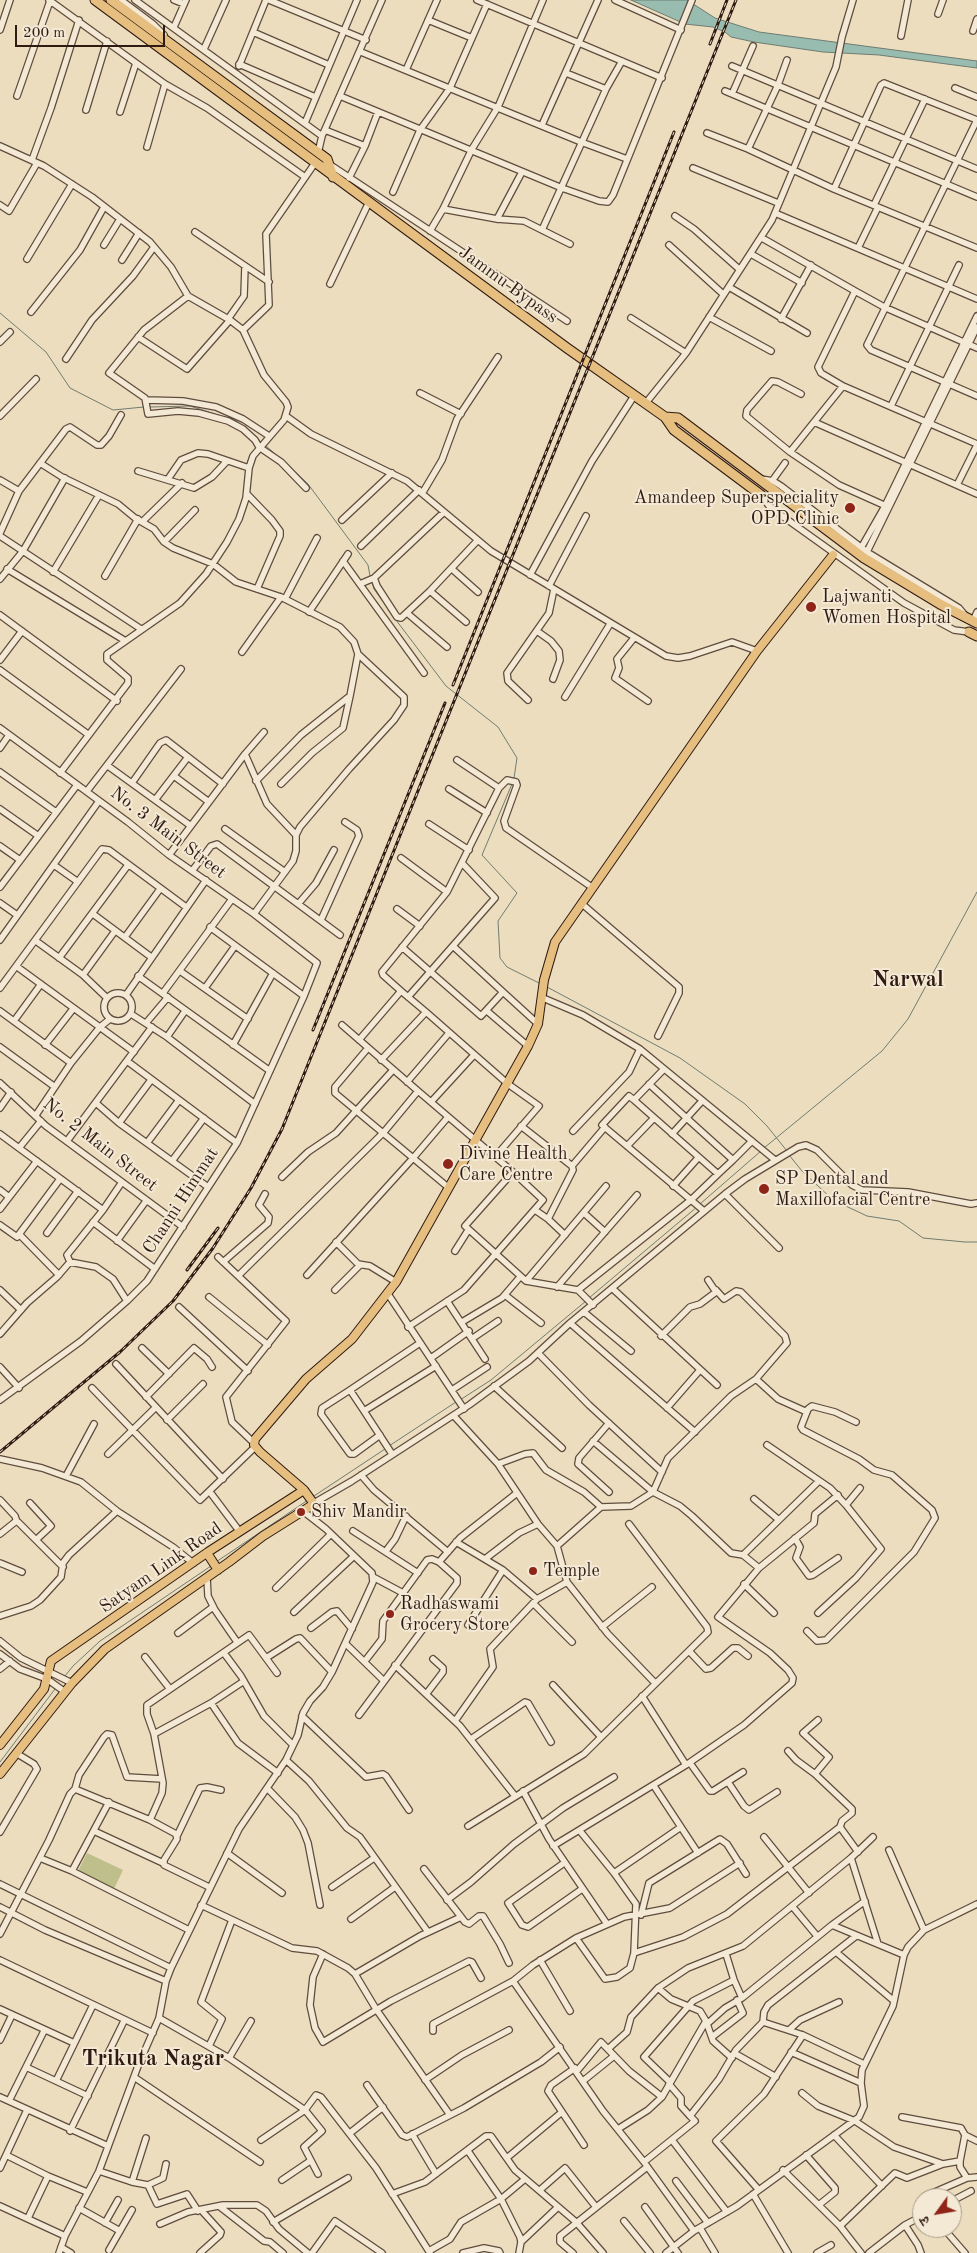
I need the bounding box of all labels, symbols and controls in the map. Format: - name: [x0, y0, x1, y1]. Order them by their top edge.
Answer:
- scale bar: [18, 15, 168, 47]
- text: 200 m: [23, 26, 65, 41]
- street label: Jammu Bypass: [454, 242, 562, 328]
- place label: Amandeep Superspeciality OPD Clinic: [634, 487, 839, 530]
- marker: Amandeep Superspeciality OPD Clinic: [843, 501, 857, 515]
- place label: Lajwanti Women Hospital: [822, 586, 951, 628]
- marker: Lajwanti Women Hospital: [804, 600, 818, 614]
- street label: No. 3 Main Street: [106, 782, 230, 884]
- district label: Narwal: [872, 967, 944, 993]
- street label: No. 2 Main Street: [38, 1094, 162, 1196]
- place label: Divine Health Care Centre: [459, 1143, 568, 1186]
- street label: Channi Himmat: [138, 1144, 224, 1258]
- marker: Divine Health Care Centre: [441, 1157, 455, 1171]
- place label: SP Dental and Maxillofacial Centre: [775, 1168, 930, 1210]
- marker: SP Dental and Maxillofacial Centre: [757, 1182, 771, 1196]
- place label: Shiv Mandir: [311, 1501, 407, 1523]
- marker: Shiv Mandir: [295, 1506, 307, 1518]
- street label: Satyam Link Road: [96, 1518, 226, 1618]
- place label: Temple: [543, 1560, 600, 1582]
- marker: Temple: [527, 1565, 539, 1577]
- place label: Radhaswami Grocery Store: [400, 1593, 509, 1636]
- marker: Radhaswami Grocery Store: [384, 1608, 396, 1620]
- district label: Trikuta Nagar: [82, 2046, 224, 2072]
- north arrow: [912, 2188, 962, 2238]
- text: उ: [917, 2214, 933, 2227]

